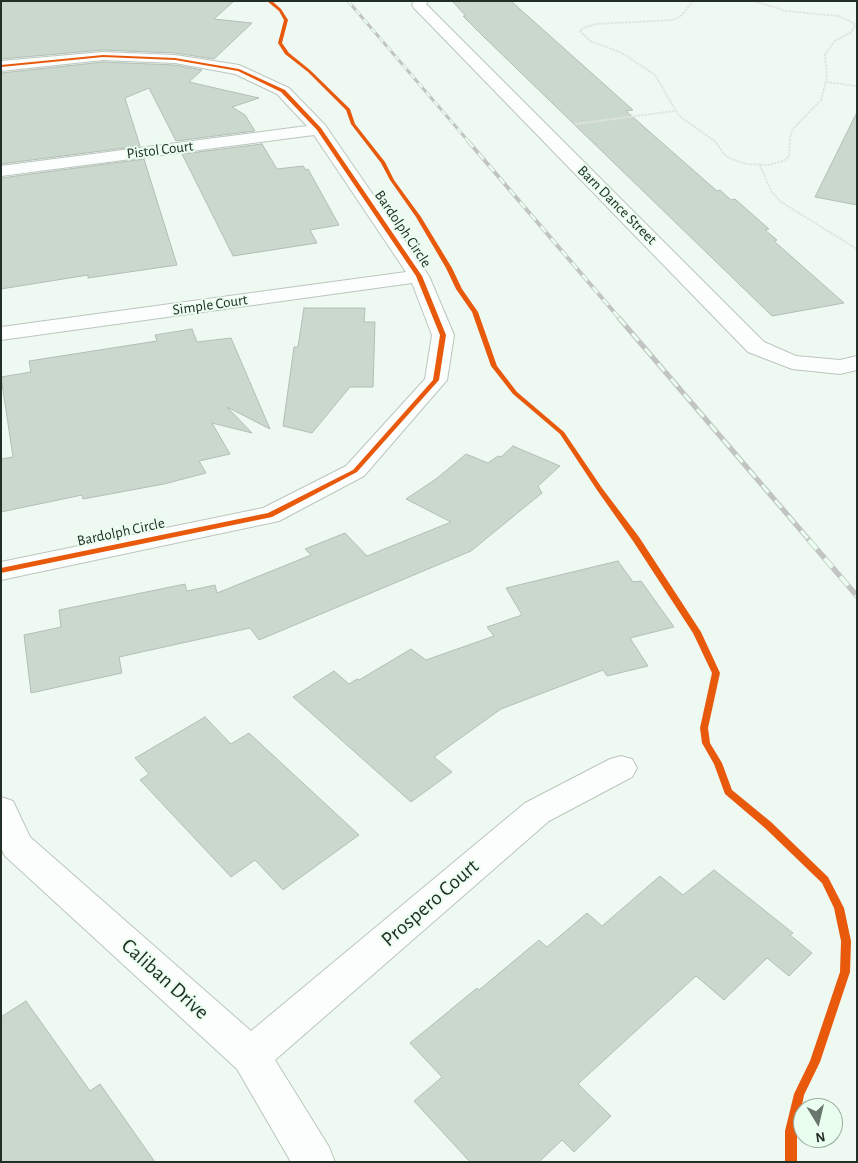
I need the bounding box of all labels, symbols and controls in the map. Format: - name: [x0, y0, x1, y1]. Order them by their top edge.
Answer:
- street label: Pistol Court: [126, 137, 194, 163]
- street label: Barn Dance Street: [574, 162, 660, 248]
- street label: Bardolph Circle: [371, 187, 435, 271]
- street label: Simple Court: [171, 291, 249, 319]
- street label: Bardolph Circle: [76, 514, 166, 550]
- street label: Prospero Court: [376, 854, 484, 952]
- street label: Caliban Drive: [116, 933, 214, 1025]
- north arrow: [793, 1098, 843, 1148]
- text: N: [814, 1129, 826, 1145]

